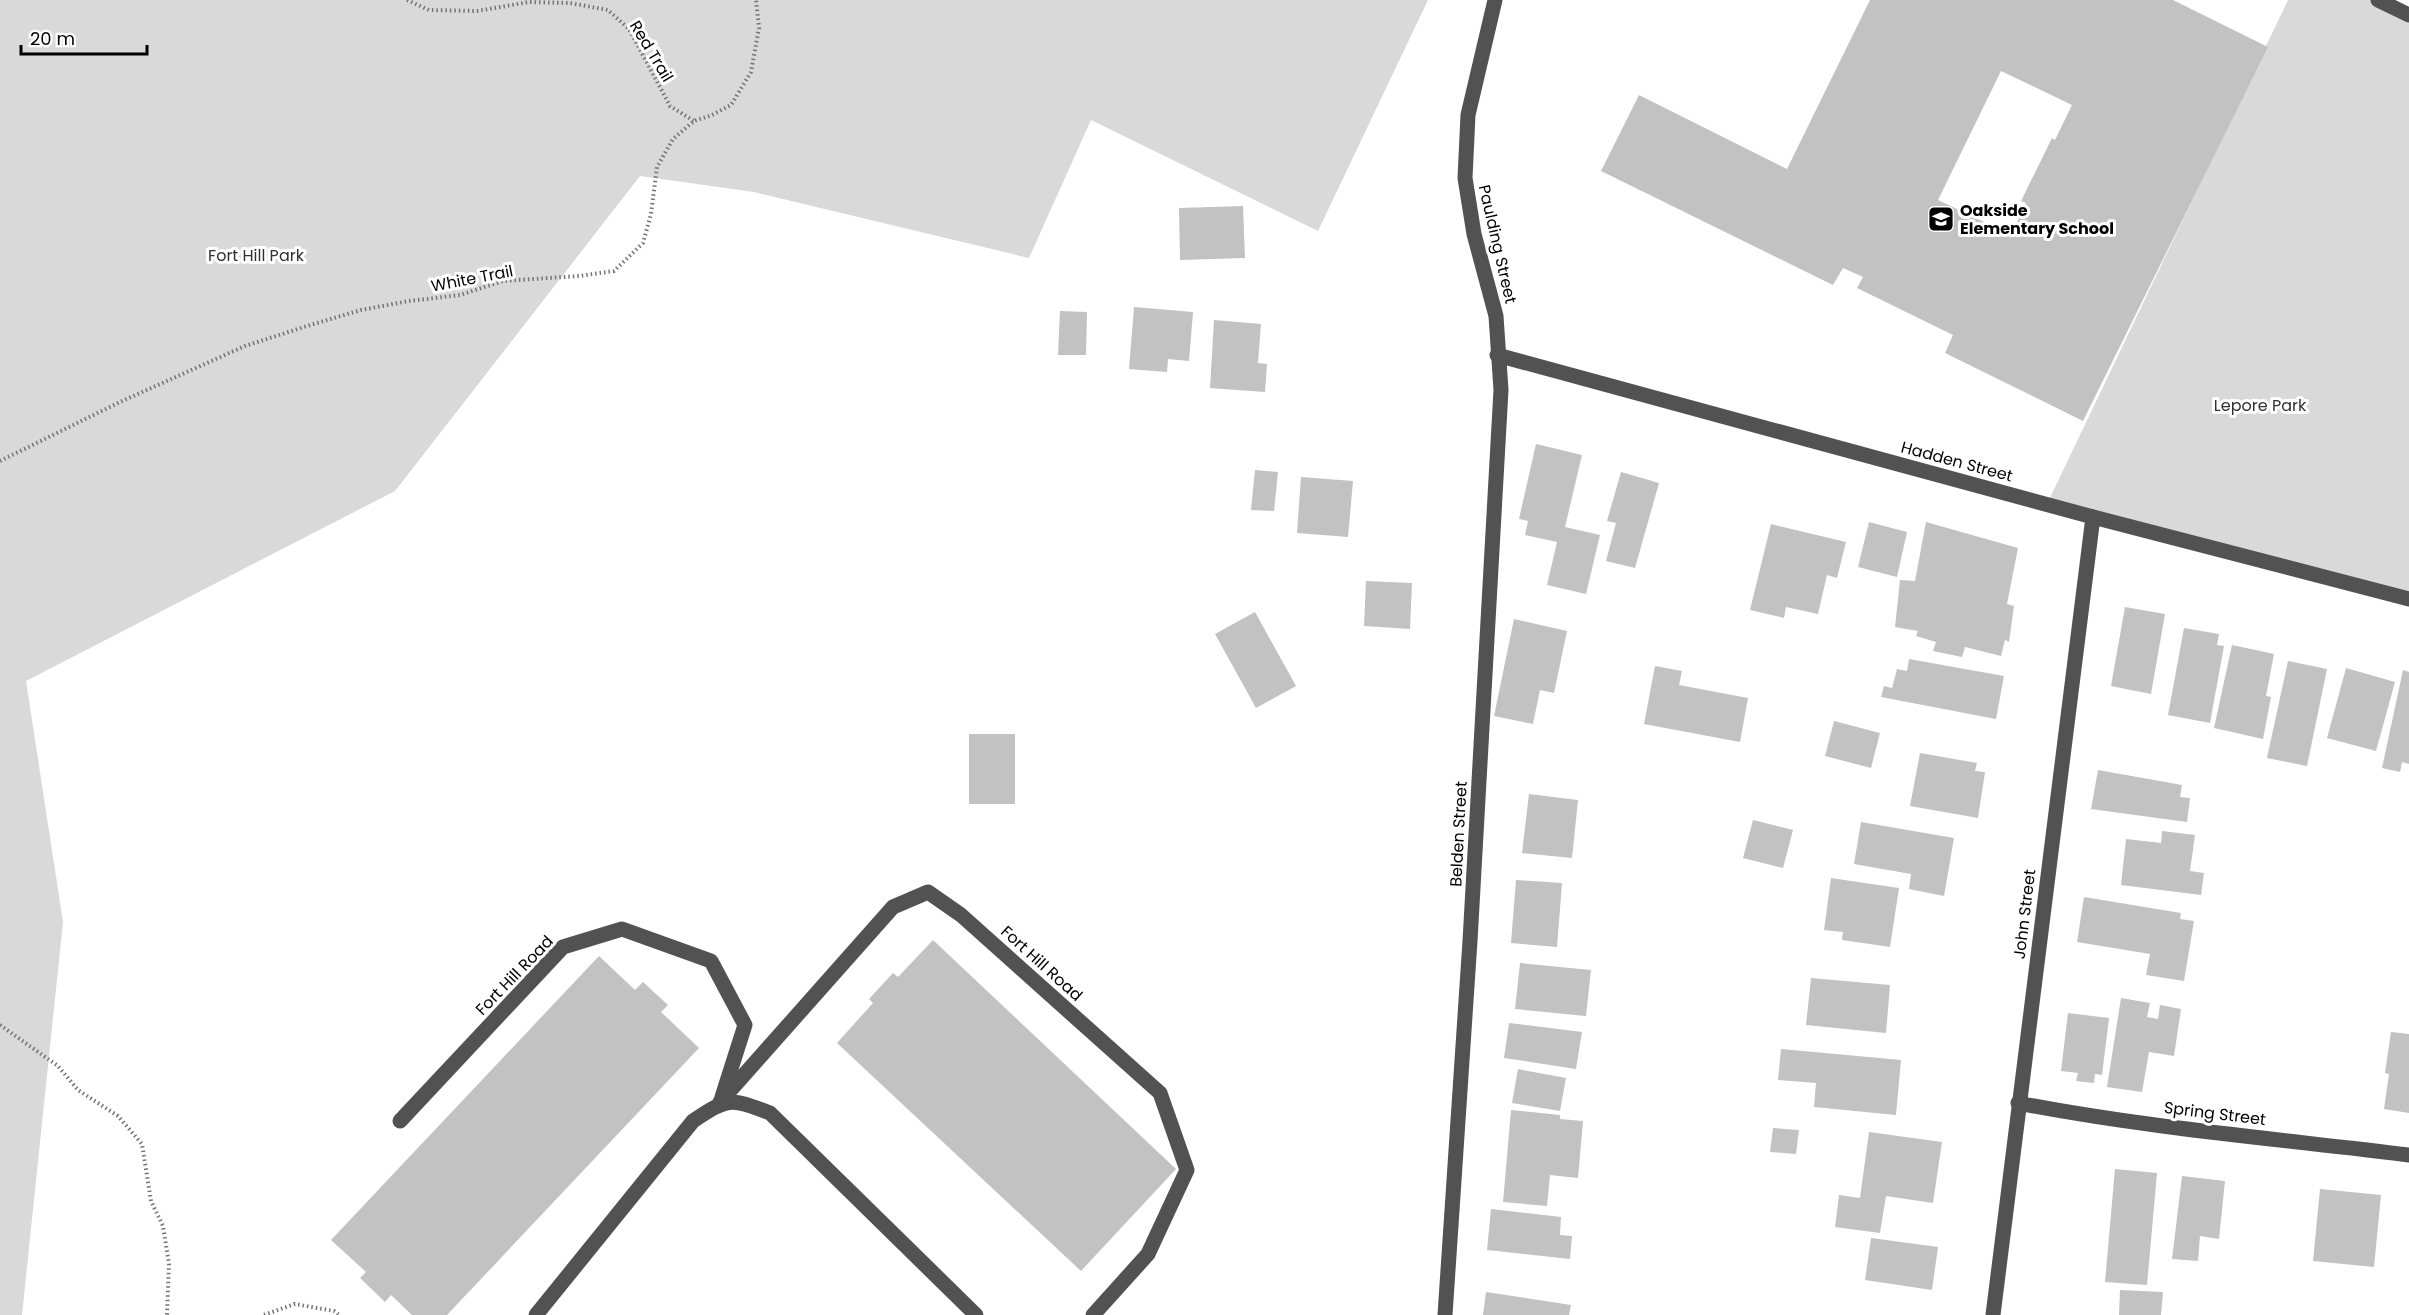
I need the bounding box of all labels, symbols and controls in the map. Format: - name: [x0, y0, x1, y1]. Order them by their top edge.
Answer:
- street label: Red Trail: [624, 16, 679, 86]
- scale bar: [21, 18, 147, 56]
- text: 20 m: [30, 26, 75, 51]
- street label: Paulding Street: [1473, 182, 1522, 306]
- place label: Oakside Elementary School: [1960, 199, 2114, 240]
- school or university icon: Oakside Elementary School: [1926, 204, 1956, 234]
- park label: Fort Hill Park: [208, 244, 305, 267]
- street label: White Trail: [429, 259, 515, 298]
- park label: Lepore Park: [2214, 394, 2307, 417]
- street label: Hadden Street: [1898, 436, 2015, 487]
- street label: Belden Street: [1444, 780, 1473, 887]
- street label: John Street: [2008, 868, 2041, 960]
- street label: Fort Hill Road: [996, 920, 1088, 1006]
- street label: Fort Hill Road: [470, 930, 558, 1020]
- street label: Spring Street: [2163, 1096, 2267, 1131]

